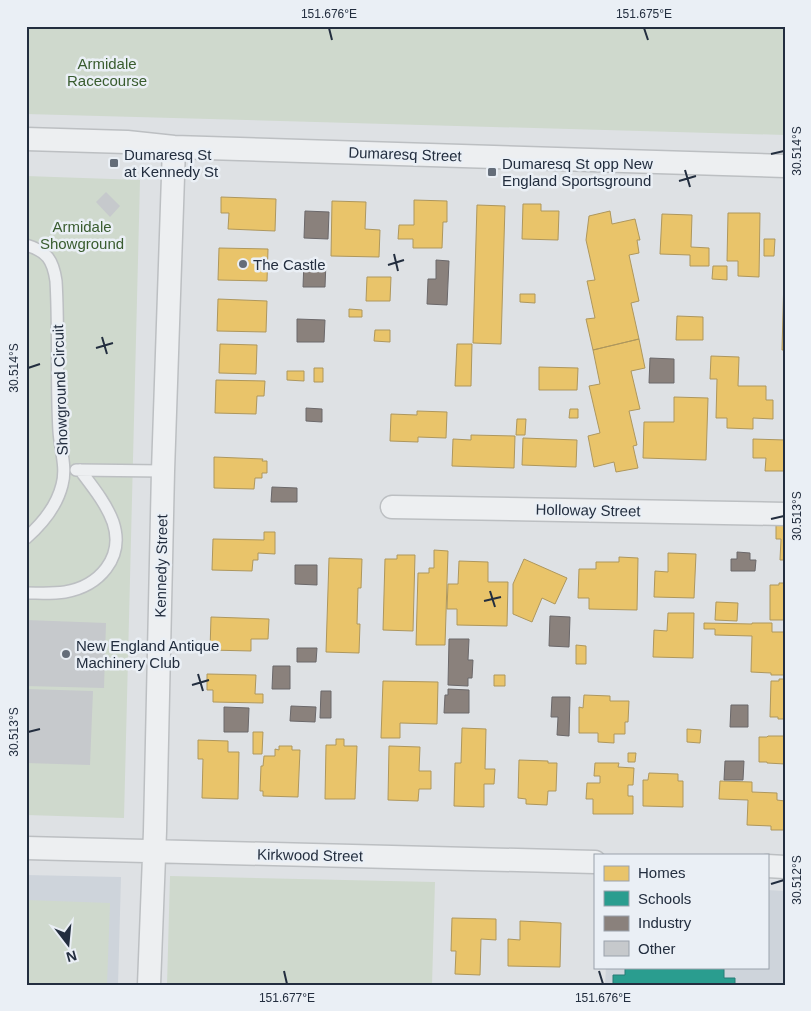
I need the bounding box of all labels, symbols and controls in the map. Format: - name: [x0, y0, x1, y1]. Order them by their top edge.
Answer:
- text: 151.676°E: [301, 7, 357, 21]
- text: 151.675°E: [616, 7, 672, 21]
- park label: Armidale Racecourse: [67, 55, 147, 89]
- text: 30.514°S: [790, 126, 804, 176]
- street label: Dumaresq Street: [348, 144, 463, 165]
- place label: Dumaresq St at Kennedy St: [124, 146, 219, 180]
- place label: Dumaresq St opp New England Sportsground: [502, 155, 653, 189]
- marker: Dumaresq St at Kennedy St: [108, 157, 120, 169]
- marker: Dumaresq St opp New England Sportsground: [486, 166, 498, 178]
- park label: Armidale Showground: [40, 218, 124, 252]
- place label: The Castle: [253, 256, 326, 273]
- marker: The Castle: [237, 258, 249, 270]
- street label: Showground Circuit: [49, 323, 71, 456]
- text: 30.514°S: [7, 343, 21, 393]
- text: 30.513°S: [790, 491, 804, 541]
- street label: Holloway Street: [535, 501, 641, 519]
- street label: Kennedy Street: [152, 513, 170, 618]
- place label: New England Antique Machinery Club: [76, 637, 219, 671]
- marker: New England Antique Machinery Club: [60, 648, 72, 660]
- text: 30.513°S: [7, 707, 21, 757]
- street label: Kirkwood Street: [257, 846, 364, 864]
- legend: [594, 854, 768, 968]
- text: 30.512°S: [790, 855, 804, 905]
- text: Homes: [638, 864, 686, 881]
- text: Schools: [638, 890, 691, 907]
- text: Industry: [638, 914, 692, 931]
- north arrow: [42, 918, 92, 968]
- text: Other: [638, 940, 676, 957]
- text: N: [65, 947, 79, 966]
- text: 151.677°E: [259, 991, 315, 1005]
- text: 151.676°E: [575, 991, 631, 1005]

